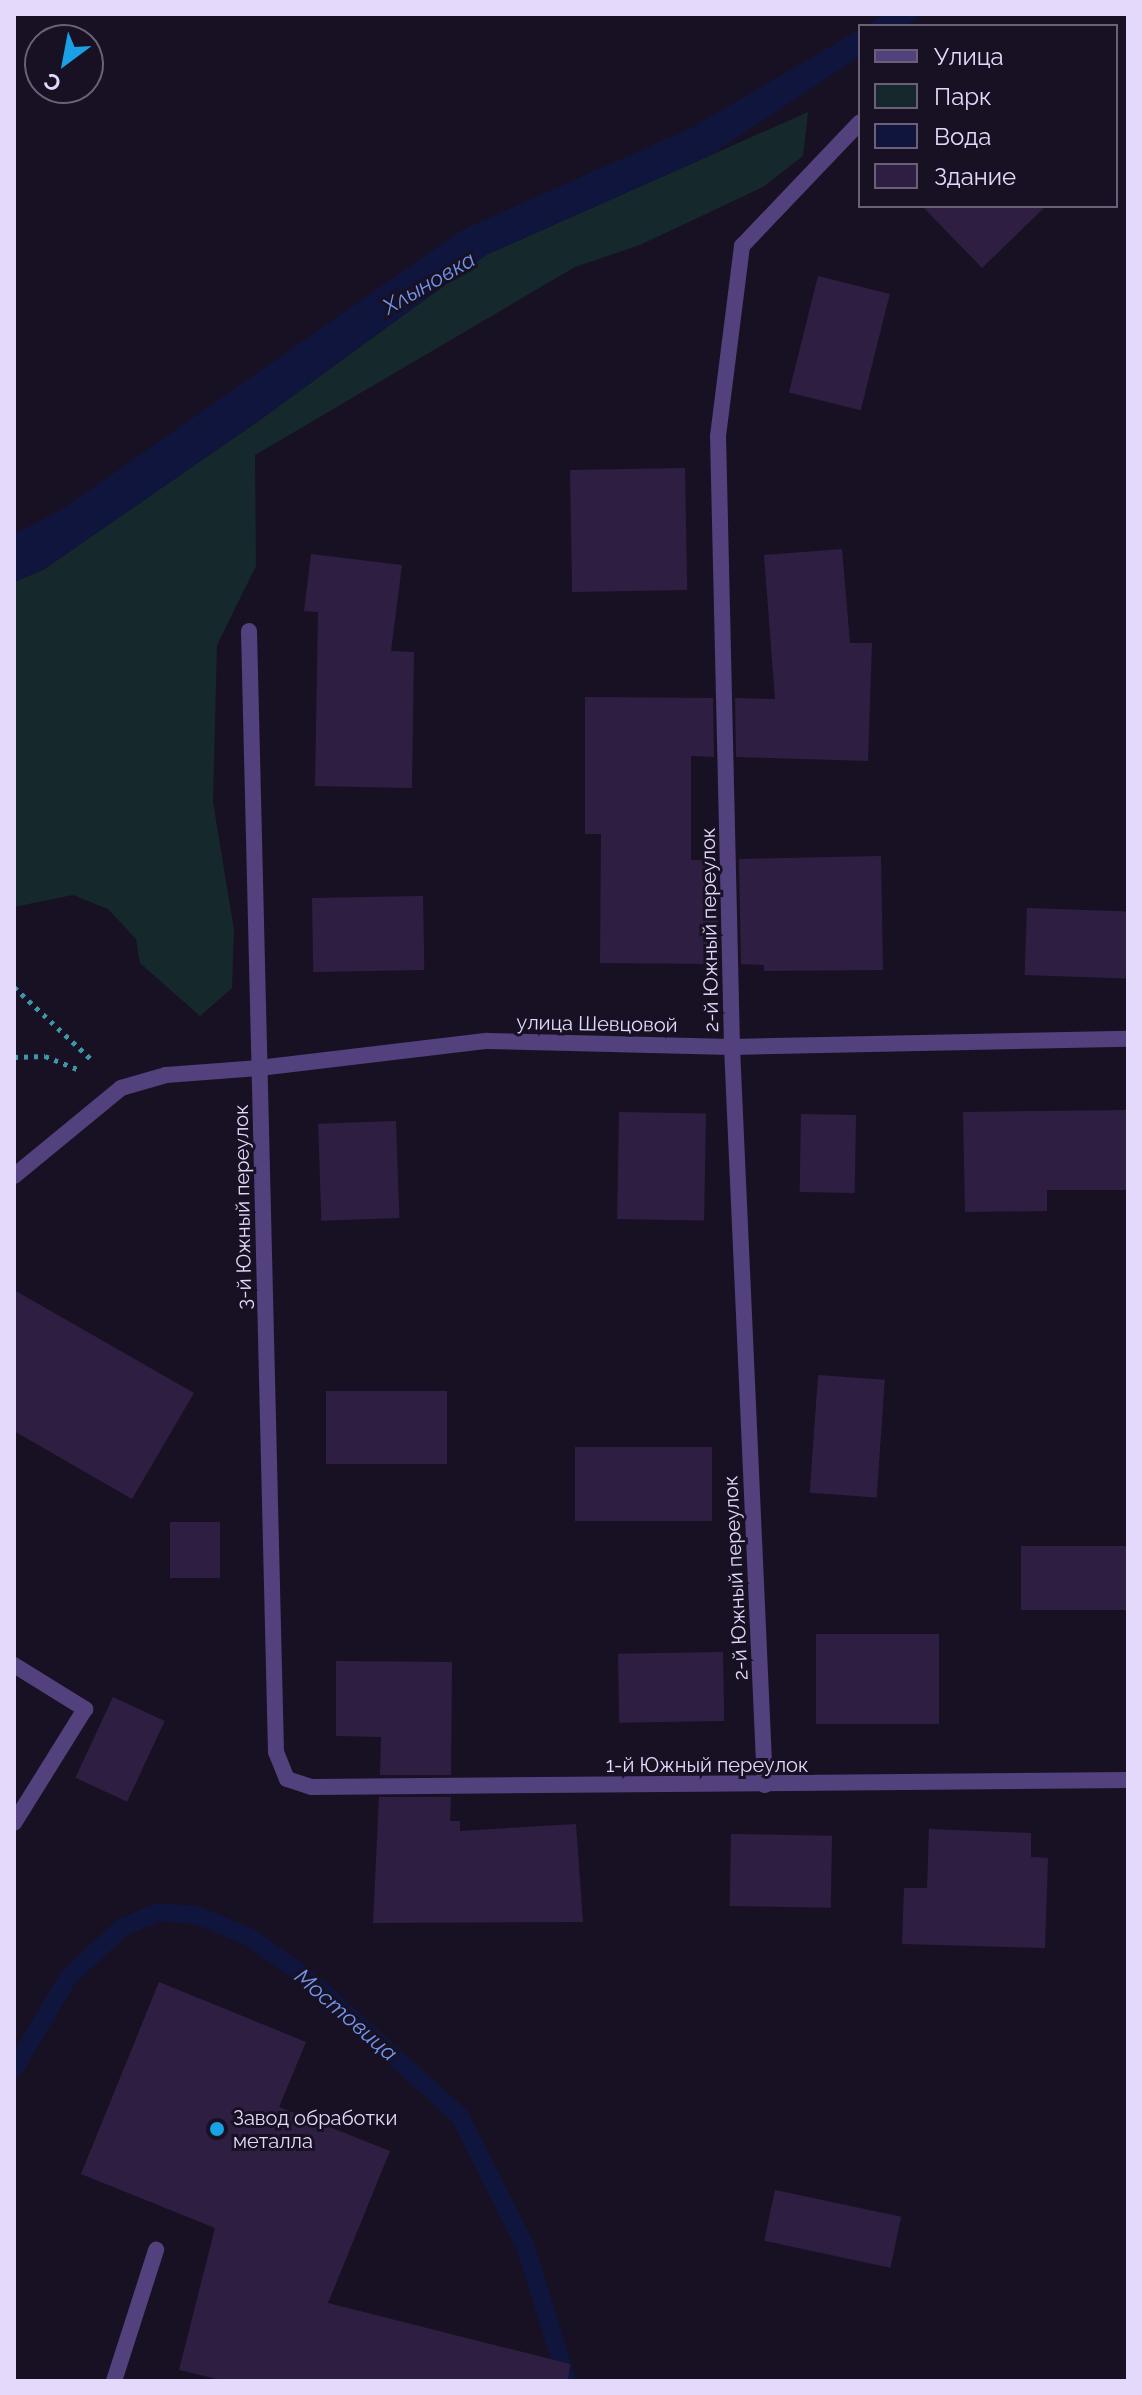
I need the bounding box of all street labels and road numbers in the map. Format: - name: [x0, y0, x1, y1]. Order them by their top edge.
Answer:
- street label: 2-й Южный переулок: [696, 827, 724, 1033]
- street label: улица Шевцовой: [516, 1011, 678, 1037]
- street label: 3-й Южный переулок: [229, 1104, 257, 1310]
- street label: 2-й Южный переулок: [719, 1475, 753, 1681]
- street label: 1-й Южный переулок: [606, 1753, 808, 1777]

